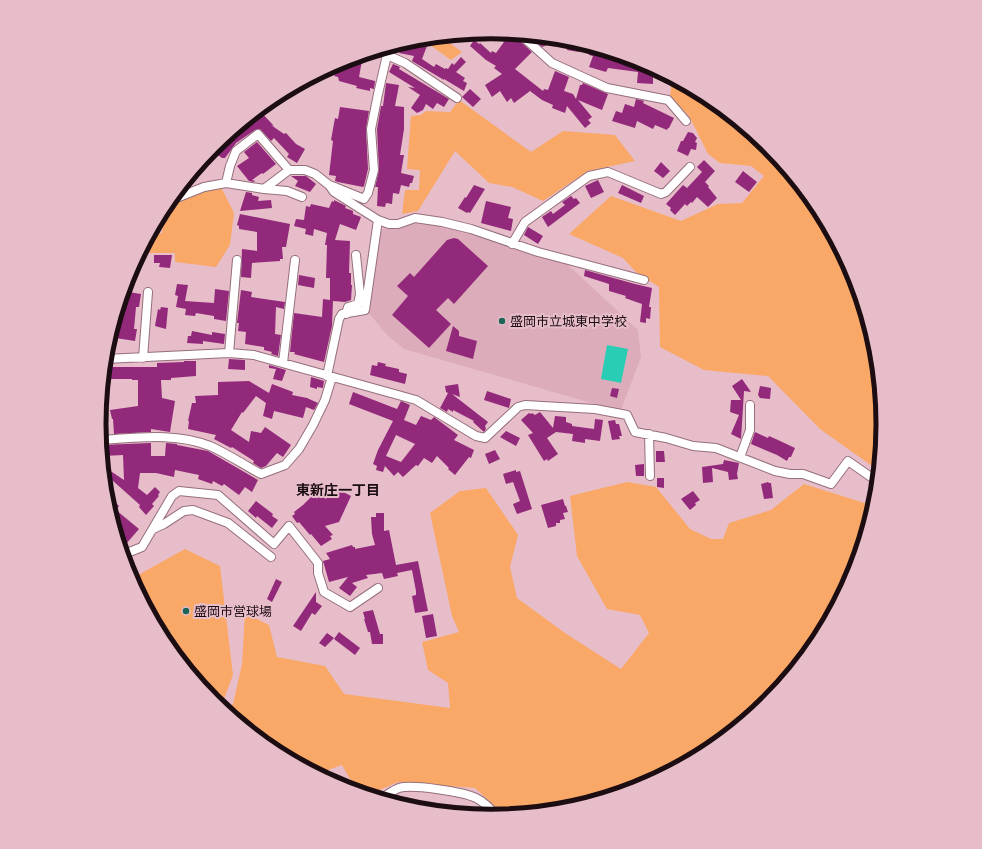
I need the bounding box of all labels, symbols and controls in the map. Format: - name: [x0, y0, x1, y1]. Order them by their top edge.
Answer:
- place label: 盛岡市立城東中学校: [510, 312, 627, 331]
- marker: 盛岡市立城東中学校: [497, 316, 507, 326]
- district label: 東新庄一丁目: [296, 480, 380, 500]
- place label: 盛岡市営球場: [194, 602, 272, 621]
- marker: 盛岡市営球場: [181, 606, 191, 616]

